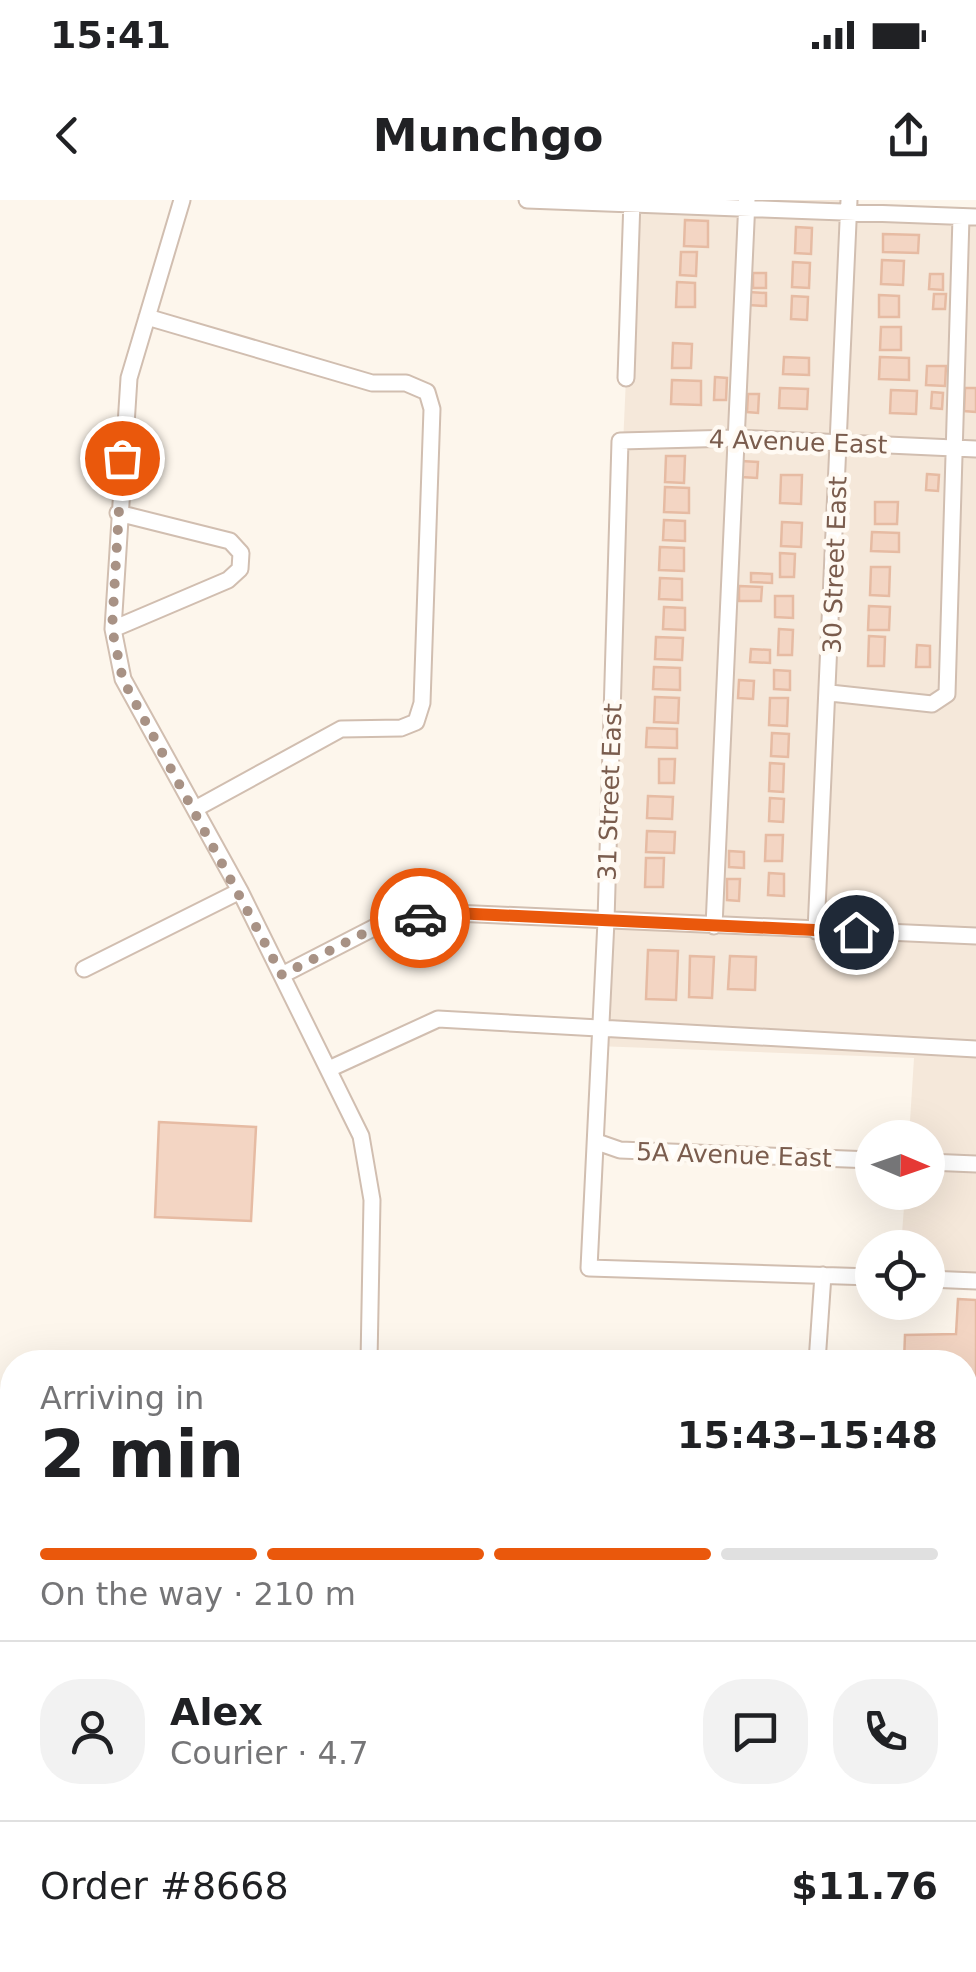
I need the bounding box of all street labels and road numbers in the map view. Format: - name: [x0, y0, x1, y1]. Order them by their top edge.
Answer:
- street label: 4 Avenue East: [708, 424, 888, 460]
- street label: 30 Street East: [817, 476, 853, 654]
- street label: 31 Street East: [592, 703, 628, 881]
- street label: 5A Avenue East: [636, 1137, 833, 1173]

